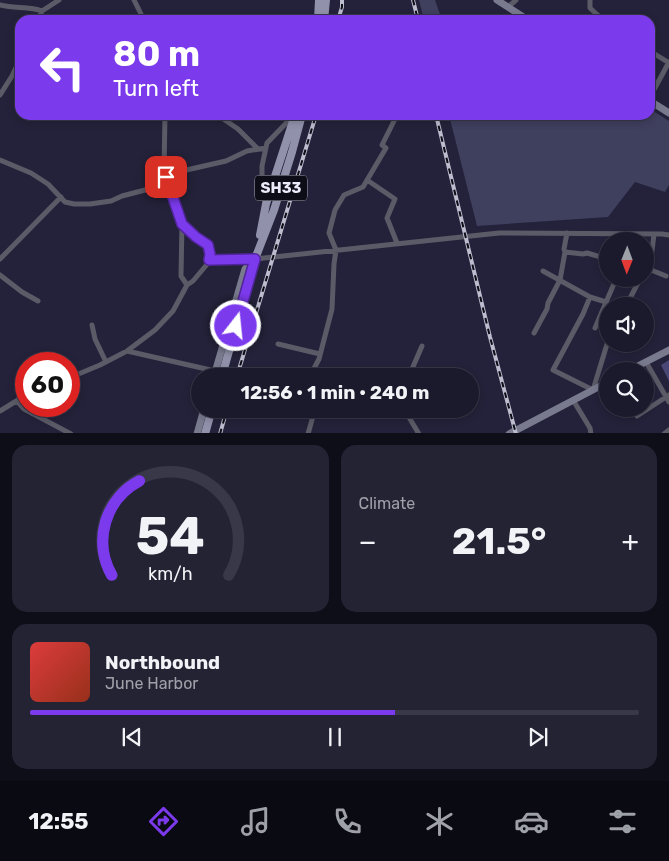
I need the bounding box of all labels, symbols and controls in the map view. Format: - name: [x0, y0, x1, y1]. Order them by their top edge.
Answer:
- text: 80 m: [113, 33, 200, 75]
- icon: left: [30, 35, 95, 100]
- text: Turn left: [113, 75, 199, 102]
- pin: [145, 156, 187, 198]
- icon: arrive: [152, 163, 180, 191]
- road number: SH33: [255, 176, 307, 200]
- north arrow: [599, 232, 654, 288]
- map controls: [599, 232, 654, 417]
- button: sound: [599, 297, 654, 352]
- position arrow: [209, 299, 261, 351]
- speed limit sign: 60: [15, 352, 80, 417]
- button: search: [599, 362, 654, 417]
- text: 12:56 · 1 min · 240 m: [241, 381, 429, 404]
- text: Climate: [359, 494, 415, 513]
- text: 54: [136, 505, 205, 567]
- text: 21.5°: [452, 518, 546, 564]
- text: −: [359, 525, 377, 558]
- text: +: [622, 525, 639, 558]
- text: km/h: [148, 563, 193, 584]
- text: Northbound: [105, 651, 220, 674]
- text: June Harbor: [105, 674, 198, 693]
- icon: previous: [118, 723, 146, 751]
- icon: pause: [321, 723, 349, 751]
- icon: next: [524, 723, 552, 751]
- icon: directions: [146, 804, 181, 839]
- icon: music: [238, 804, 273, 839]
- icon: phone: [330, 804, 365, 839]
- icon: climate: [422, 804, 457, 839]
- icon: car: [514, 804, 549, 839]
- icon: filters: [605, 804, 640, 839]
- text: 12:55: [28, 808, 89, 835]

